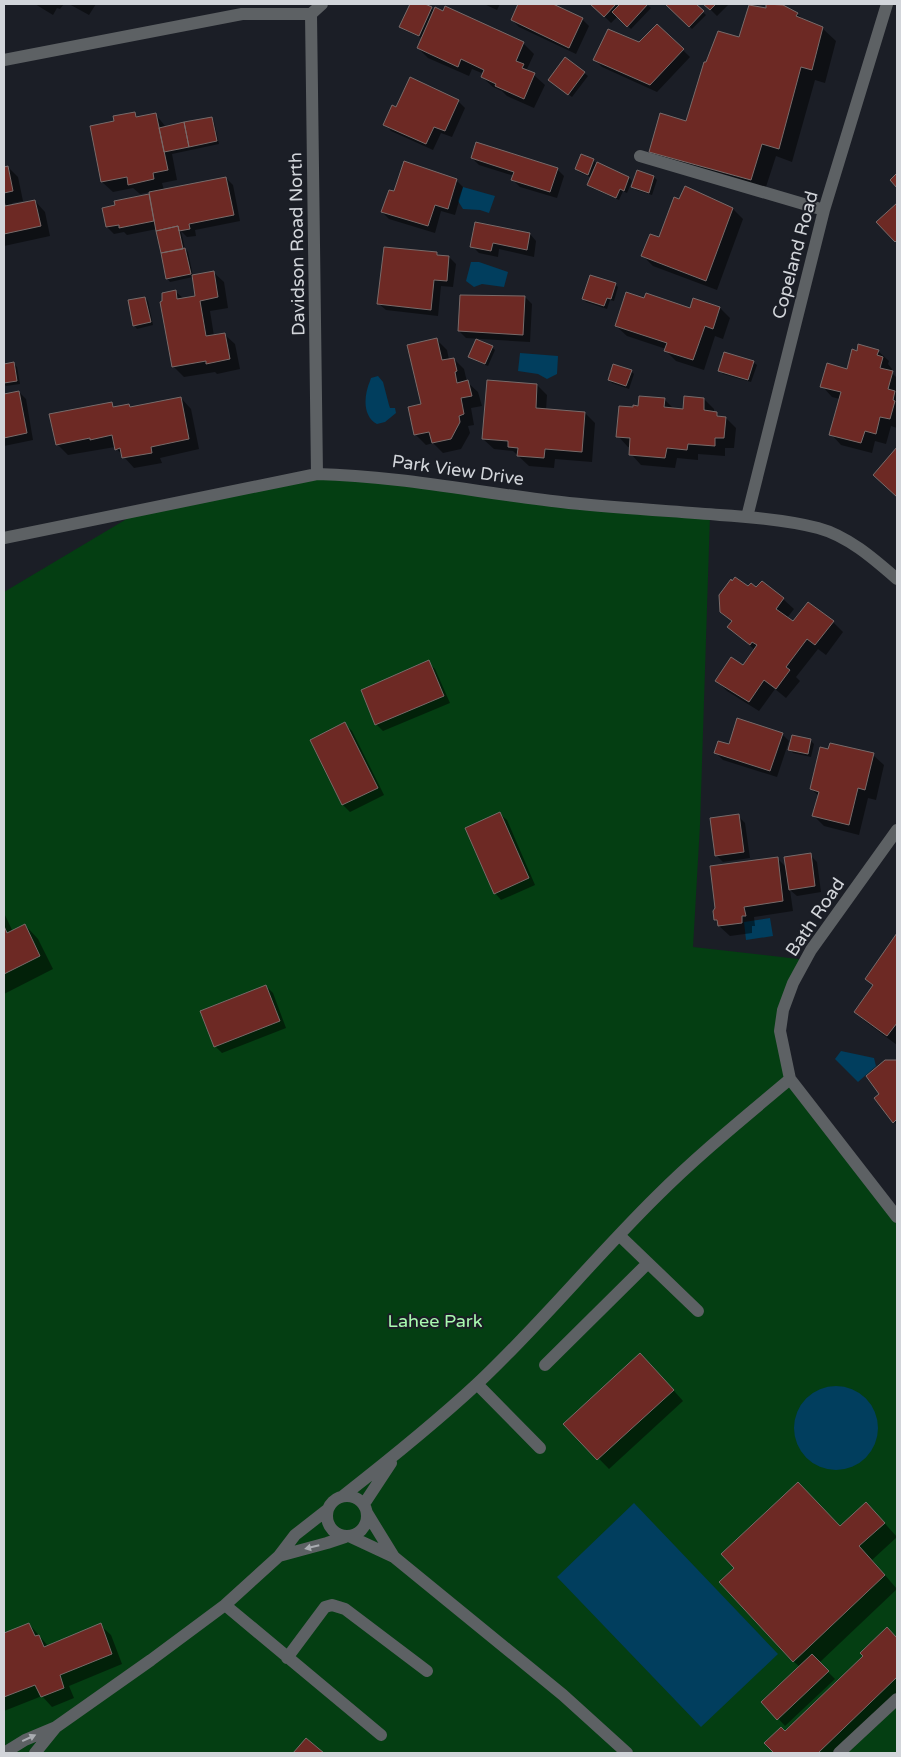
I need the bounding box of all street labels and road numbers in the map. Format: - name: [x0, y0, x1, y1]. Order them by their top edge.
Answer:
- street label: Davidson Road North: [284, 152, 310, 336]
- street label: Copeland Road: [767, 189, 823, 321]
- street label: Park View Drive: [390, 450, 526, 490]
- street label: Bath Road: [781, 873, 849, 961]

